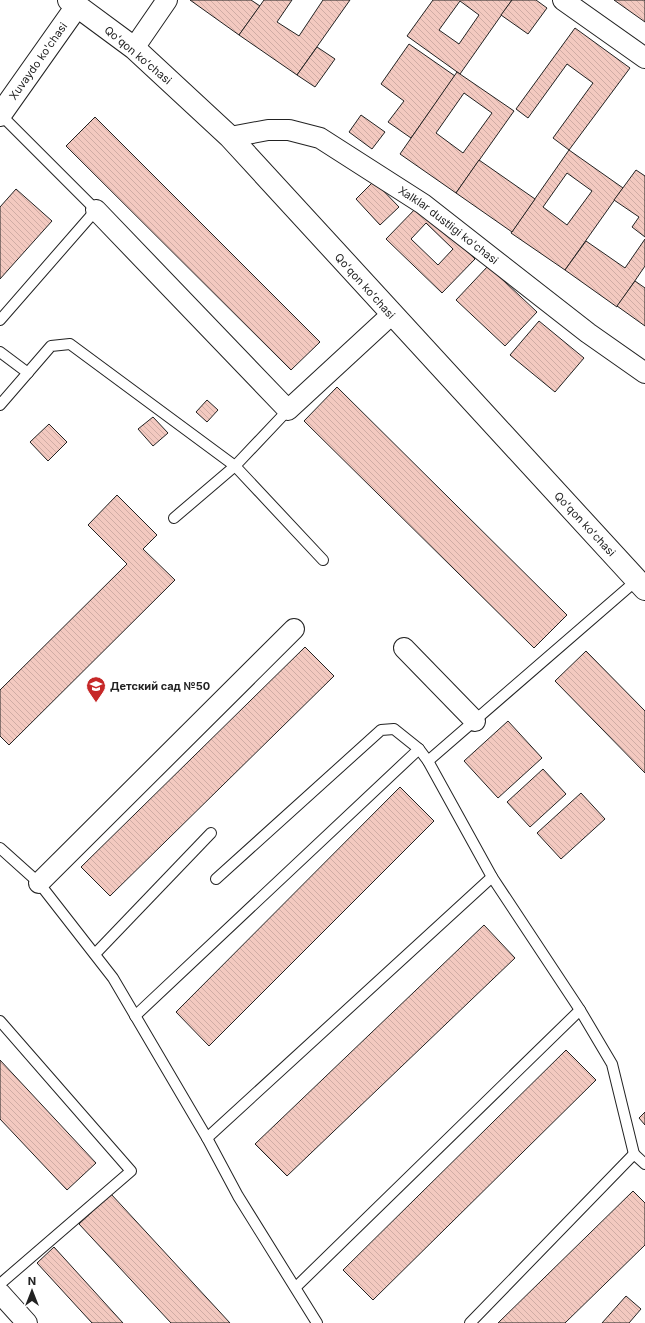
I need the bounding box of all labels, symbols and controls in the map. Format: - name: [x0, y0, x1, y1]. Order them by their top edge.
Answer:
- street label: Xuvaydo ko'chasi: [6, 20, 70, 102]
- street label: Qoʻqon koʻchasi: [101, 23, 175, 87]
- street label: Xalklar dustligi ko'chasi: [396, 183, 501, 267]
- street label: Qoʻqon koʻchasi: [332, 250, 398, 322]
- street label: Qoʻqon koʻchasi: [551, 489, 619, 559]
- school or university icon: Детский сад №50: [85, 675, 107, 703]
- place label: Детский сад №50: [110, 679, 210, 693]
- north arrow: [12, 1271, 52, 1311]
- text: N: [28, 1274, 36, 1288]

